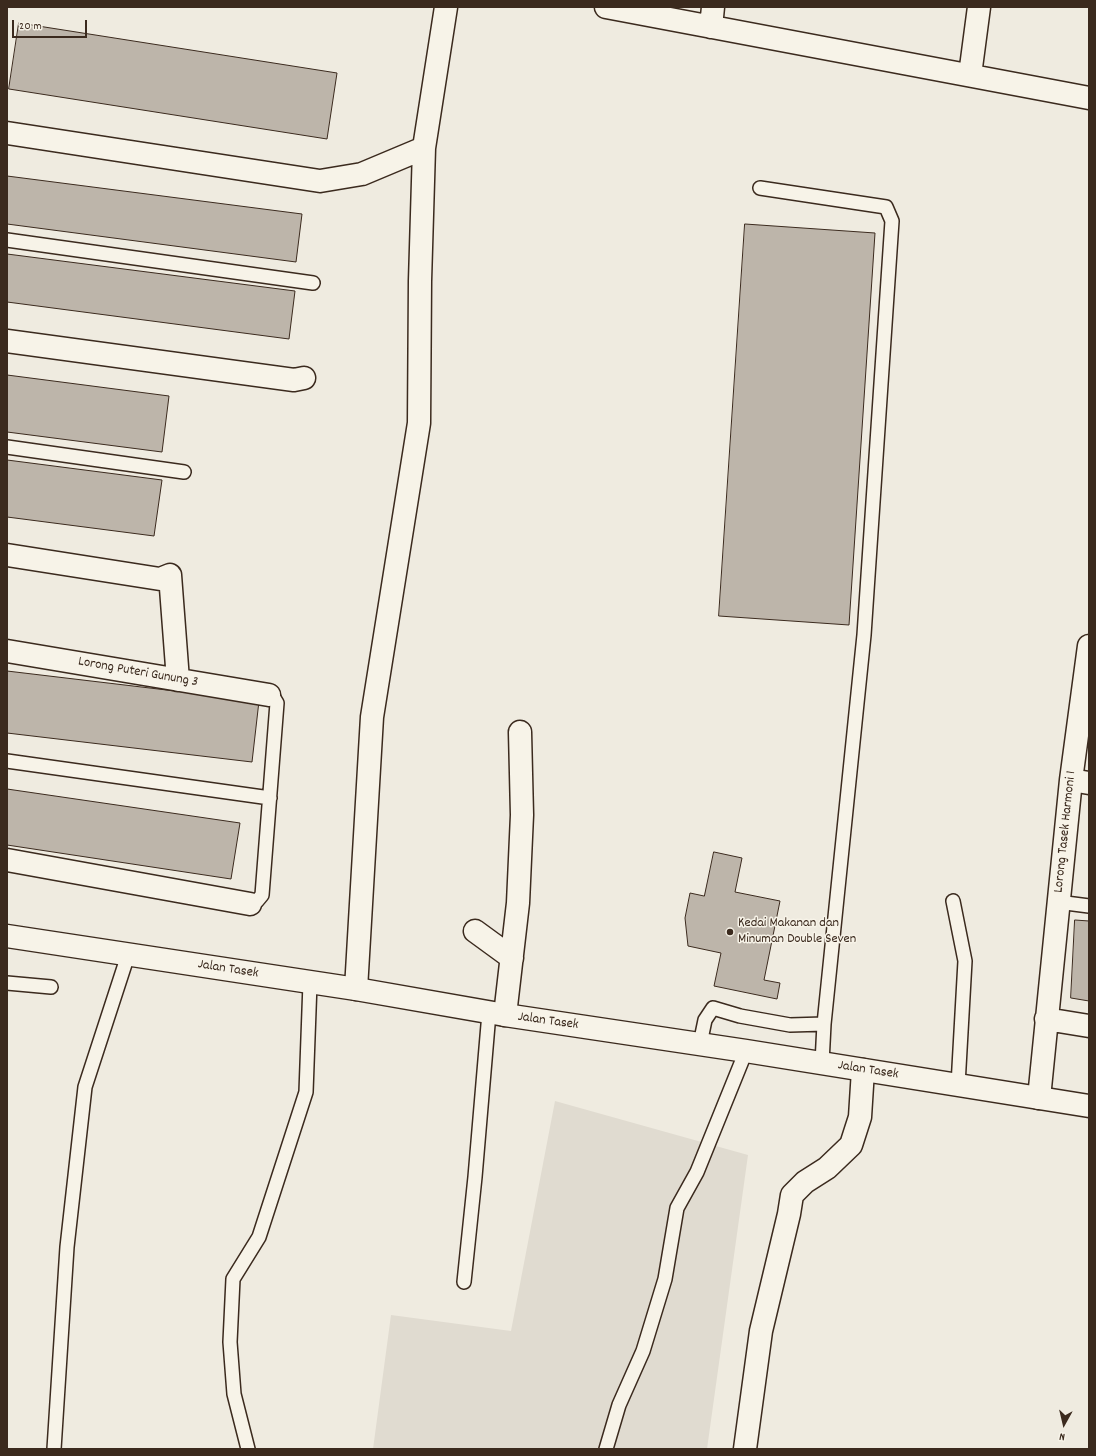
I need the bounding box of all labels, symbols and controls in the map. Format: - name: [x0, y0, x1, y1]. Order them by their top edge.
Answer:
- scale bar: [14, 12, 89, 38]
- text: 20 m: [19, 18, 42, 35]
- street label: Lorong Puteri Gunung 3: [77, 654, 199, 692]
- street label: Lorong Tasek Harmoni 1: [1051, 770, 1081, 894]
- place label: Kedai Makanan dan Minuman Double Seven: [738, 916, 856, 948]
- marker: Kedai Makanan dan Minuman Double Seven: [725, 927, 735, 937]
- street label: Jalan Tasek: [196, 957, 260, 983]
- street label: Jalan Tasek: [517, 1009, 579, 1035]
- street label: Jalan Tasek: [836, 1058, 900, 1084]
- north arrow: [1044, 1404, 1084, 1444]
- text: N: [1059, 1428, 1066, 1444]

